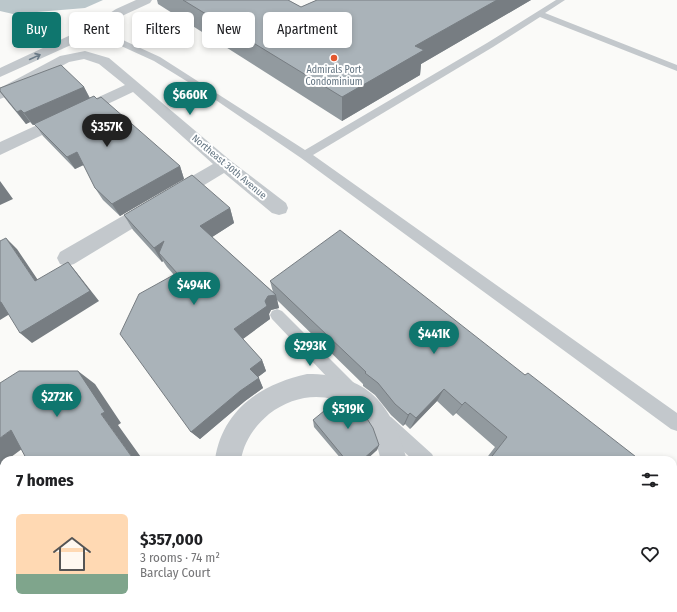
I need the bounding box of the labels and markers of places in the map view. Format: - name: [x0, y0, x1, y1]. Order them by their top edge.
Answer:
- marker: Admirals Port Condominium: [329, 53, 339, 63]
- place label: Admirals Port Condominium: [306, 64, 362, 88]
- pin: $660K: [162, 82, 218, 116]
- pin: $357K: [79, 114, 135, 148]
- pin: $494K: [166, 272, 222, 306]
- pin: $441K: [406, 321, 462, 355]
- pin: $293K: [282, 333, 338, 367]
- pin: $272K: [29, 384, 85, 418]
- pin: $519K: [320, 396, 376, 430]

